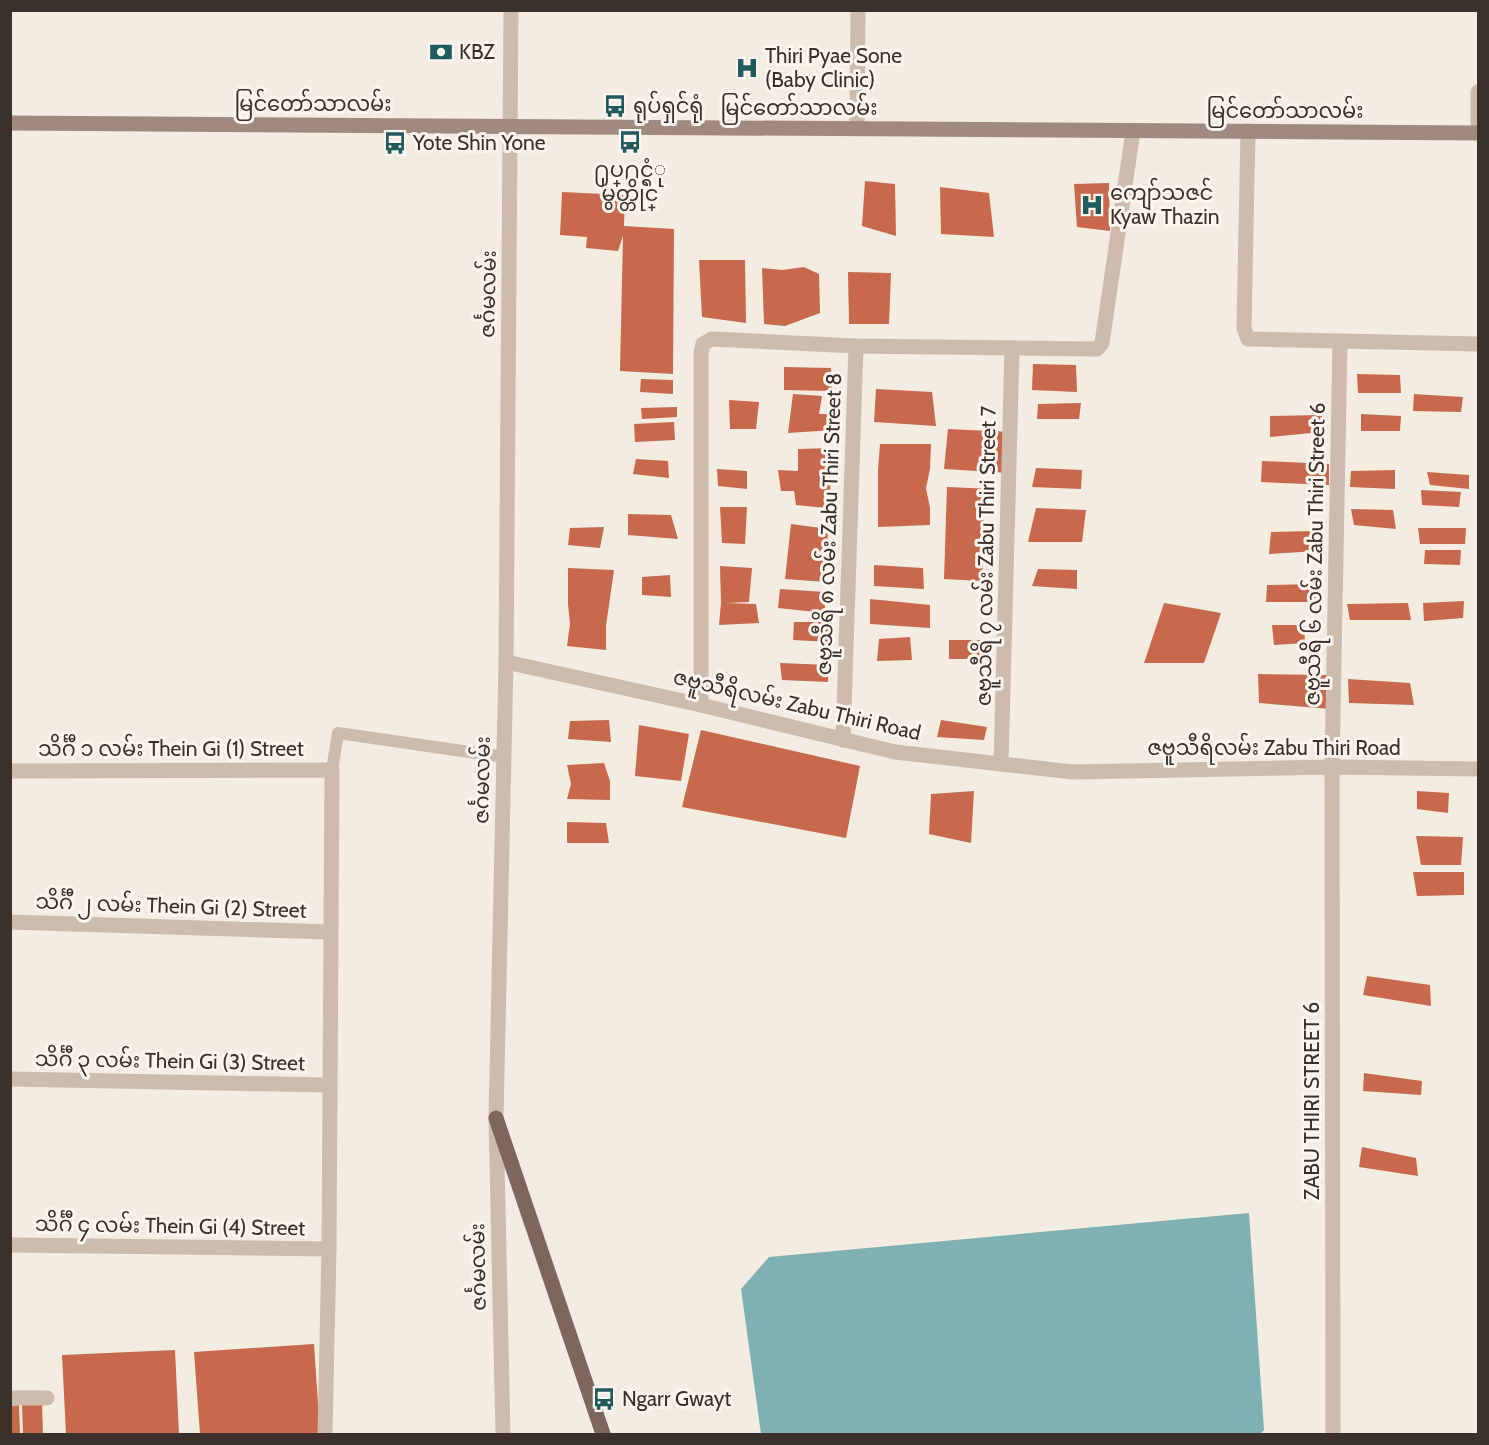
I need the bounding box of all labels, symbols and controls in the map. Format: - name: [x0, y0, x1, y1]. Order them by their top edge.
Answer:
- bank icon: KBZ: [428, 39, 454, 65]
- place label: KBZ: [459, 39, 495, 64]
- place label: Thiri Pyae Sone (Baby Clinic): [765, 43, 902, 92]
- hospital icon: Thiri Pyae Sone (Baby Clinic): [734, 55, 760, 81]
- street label: မြင်တော်သာလမ်း: [234, 88, 392, 121]
- place label: ရုပ်ရှင်ရုံ: [633, 90, 704, 123]
- street label: မြင်တော်သာလမ်း: [720, 92, 878, 125]
- bus stop icon: ရုပ်ရှင်ရုံ: [602, 93, 628, 119]
- street label: မြင်တော်သာလမ်း: [1206, 95, 1364, 128]
- bus stop icon: ႐ုပ္႐ွင္ရံု မွတ္တိုင္: [617, 129, 643, 155]
- bus stop icon: Yote Shin Yone: [382, 130, 408, 156]
- place label: Yote Shin Yone: [412, 130, 546, 155]
- place label: ႐ုပ္႐ွင္ရံု မွတ္တိုင္: [594, 157, 666, 211]
- place label: ကျော်သဇင် Kyaw Thazin: [1110, 177, 1220, 229]
- hospital icon: ကျော်သဇင် Kyaw Thazin: [1079, 192, 1105, 218]
- street label: ဇင်္ဂမလမ်း: [471, 250, 501, 338]
- street label: ဇဗူသီရိ ၈ လမ်း Zabu Thiri Street 8: [808, 372, 851, 676]
- street label: ဇဗူသီရိ ၆ လမ်း Zabu Thiri Street 6: [1296, 402, 1335, 706]
- street label: ဇဗူသီရိ ၇ လမ်း Zabu Thiri Street 7: [967, 405, 1006, 706]
- street label: ဇဗူသီရိလမ်း Zabu Thiri Road: [670, 661, 924, 750]
- street label: ဇဗူသီရိလမ်း Zabu Thiri Road: [1147, 732, 1401, 765]
- street label: သိင်္ဂီ ၁ လမ်း Thein Gi (1) Street: [38, 733, 304, 761]
- street label: ဇင်္ဂမလမ်း: [465, 736, 495, 824]
- street label: သိင်္ဂီ ၂ လမ်း Thein Gi (2) Street: [35, 885, 307, 928]
- street label: ZABU THIRI STREET 6: [1299, 1002, 1324, 1200]
- street label: သိင်္ဂီ ၃ လမ်း Thein Gi (3) Street: [35, 1043, 305, 1080]
- street label: သိင်္ဂီ ၄ လမ်း Thein Gi (4) Street: [35, 1208, 305, 1245]
- street label: ဇင်္ဂမလမ်း: [461, 1223, 491, 1311]
- bus stop icon: Ngarr Gwayt: [591, 1386, 617, 1412]
- place label: Ngarr Gwayt: [622, 1386, 731, 1411]

